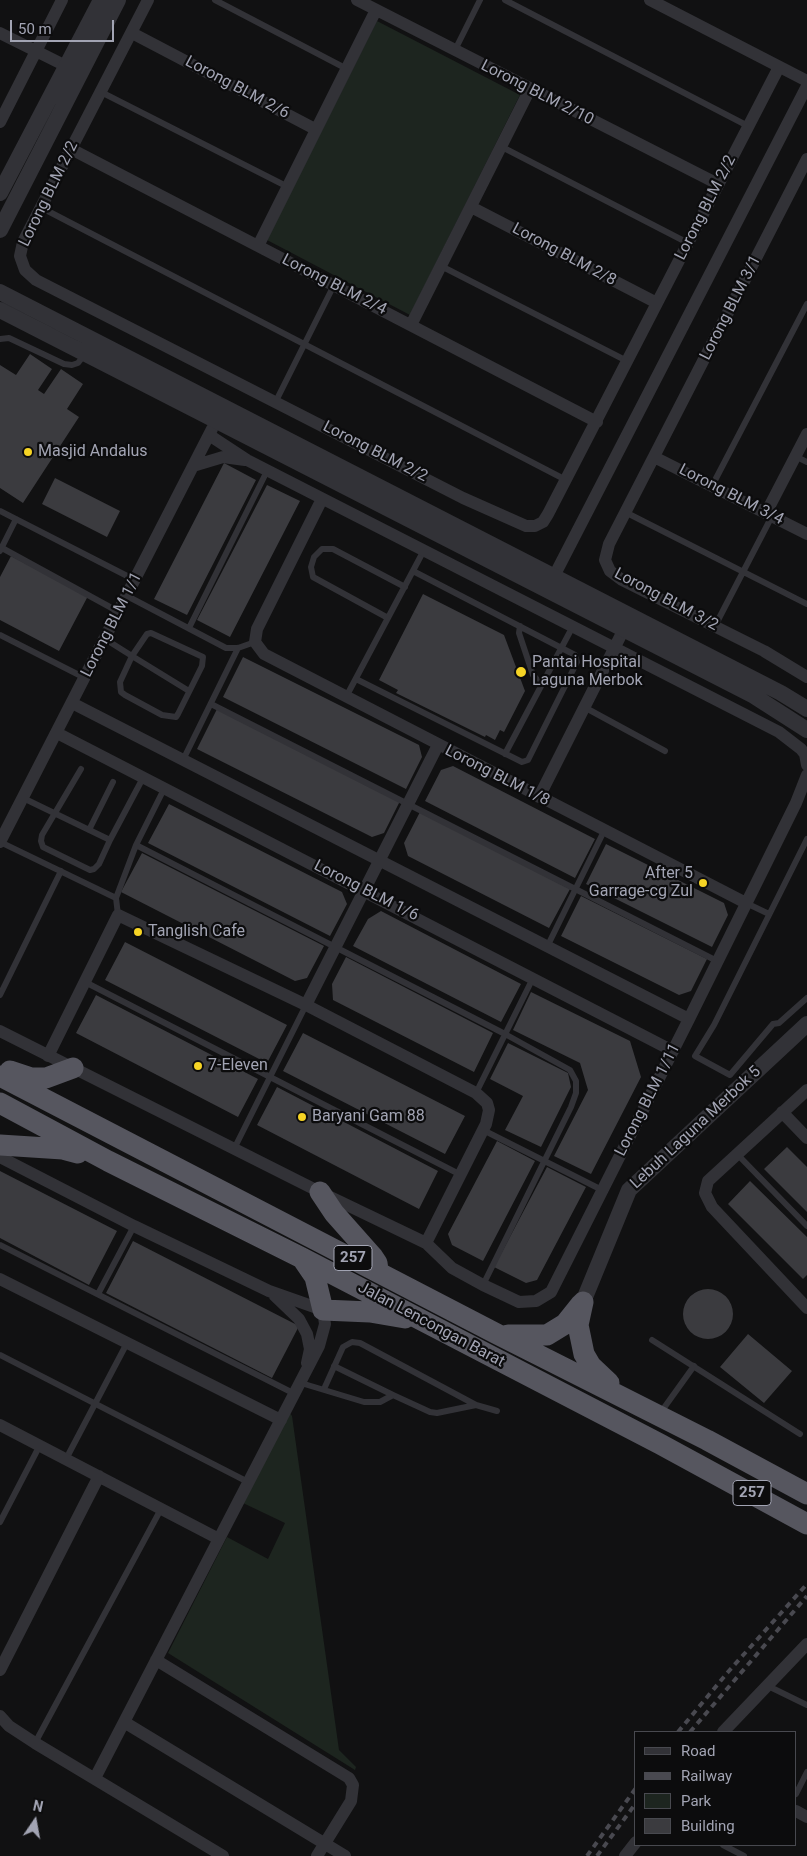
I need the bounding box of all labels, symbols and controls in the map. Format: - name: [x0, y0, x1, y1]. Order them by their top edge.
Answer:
- scale bar: [12, 10, 116, 42]
- text: 50 m: [18, 20, 52, 38]
- street label: Lorong BLM 2/6: [182, 53, 292, 123]
- street label: Lorong BLM 2/10: [477, 56, 597, 130]
- street label: Lorong BLM 2/2: [15, 138, 83, 250]
- street label: Lorong BLM 2/2: [671, 152, 741, 264]
- street label: Lorong BLM 2/8: [509, 220, 619, 290]
- street label: Lorong BLM 2/4: [278, 250, 390, 320]
- street label: Lorong BLM 3/1: [696, 252, 766, 364]
- street label: Lorong BLM 2/2: [319, 417, 431, 487]
- place label: Masjid Andalus: [38, 442, 148, 462]
- marker: Masjid Andalus: [22, 446, 34, 458]
- street label: Lorong BLM 3/4: [675, 460, 787, 530]
- street label: Lorong BLM 3/2: [611, 565, 721, 635]
- street label: Lorong BLM 1/1: [77, 569, 147, 681]
- place label: Pantai Hospital Laguna Merbok: [532, 653, 643, 691]
- marker: Pantai Hospital Laguna Merbok: [514, 665, 528, 679]
- street label: Lorong BLM 1/8: [441, 741, 553, 811]
- street label: Lorong BLM 1/6: [310, 856, 422, 926]
- place label: After 5 Garrage-cg Zul: [589, 864, 693, 902]
- marker: After 5 Garrage-cg Zul: [697, 877, 709, 889]
- place label: Tanglish Cafe: [148, 922, 245, 942]
- marker: Tanglish Cafe: [132, 926, 144, 938]
- street label: Lorong BLM 1/11: [611, 1040, 685, 1160]
- place label: 7-Eleven: [208, 1056, 268, 1076]
- marker: 7-Eleven: [192, 1060, 204, 1072]
- street label: Lebuh Laguna Merbok 5: [627, 1063, 765, 1193]
- place label: Baryani Gam 88: [312, 1107, 425, 1127]
- marker: Baryani Gam 88: [296, 1111, 308, 1123]
- road number: 257: [334, 1246, 372, 1270]
- street label: Jalan Lencongan Barat: [354, 1278, 508, 1372]
- road number: 257: [733, 1480, 771, 1506]
- legend: [634, 1731, 797, 1846]
- text: Road: [681, 1742, 715, 1760]
- text: Railway: [681, 1767, 732, 1785]
- text: Park: [681, 1792, 711, 1810]
- north arrow: [10, 1796, 60, 1846]
- text: N: [32, 1797, 45, 1815]
- text: Building: [681, 1817, 735, 1835]

